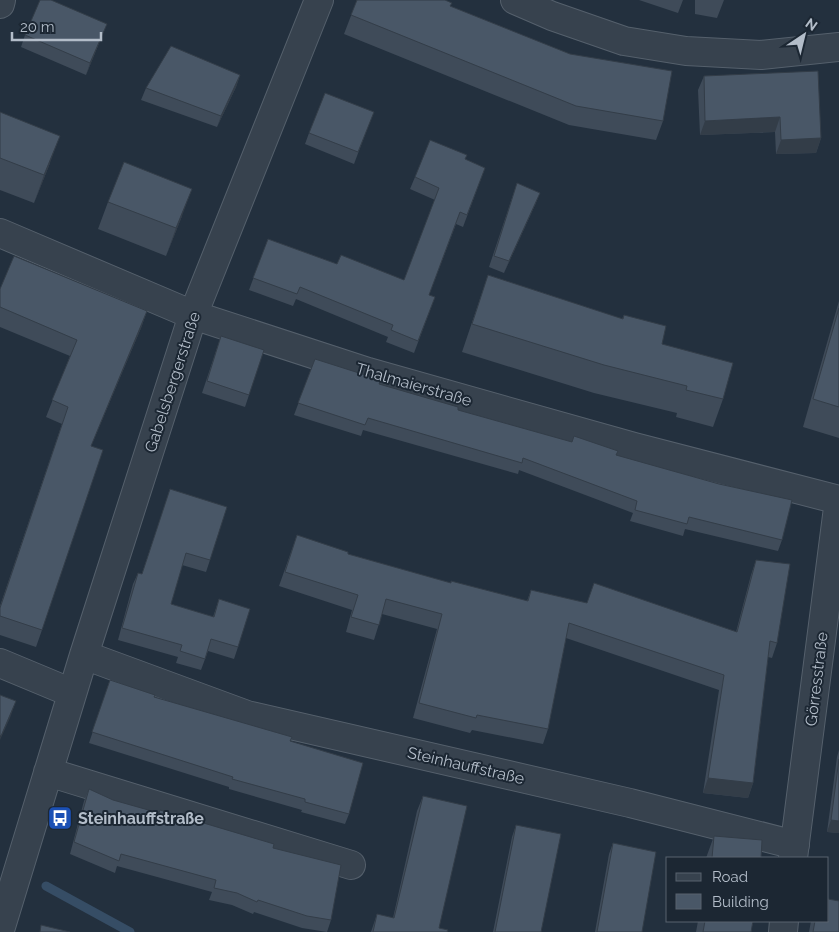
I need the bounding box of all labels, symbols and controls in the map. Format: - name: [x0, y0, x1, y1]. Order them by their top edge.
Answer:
- scale bar: [12, 10, 101, 42]
- north arrow: [779, 10, 829, 60]
- text: N: [802, 15, 820, 34]
- text: 20 m: [20, 18, 55, 36]
- street label: Gabelsbergerstraße: [141, 309, 204, 455]
- street label: Thalmaierstraße: [354, 359, 474, 410]
- street label: Görresstraße: [801, 631, 832, 727]
- street label: Steinhauffstraße: [406, 743, 526, 788]
- bus stop icon: Steinhauffstraße: [47, 805, 73, 831]
- place label: Steinhauffstraße: [78, 809, 204, 828]
- legend: [666, 857, 829, 922]
- text: Road: [712, 868, 748, 886]
- text: Building: [712, 893, 769, 911]

